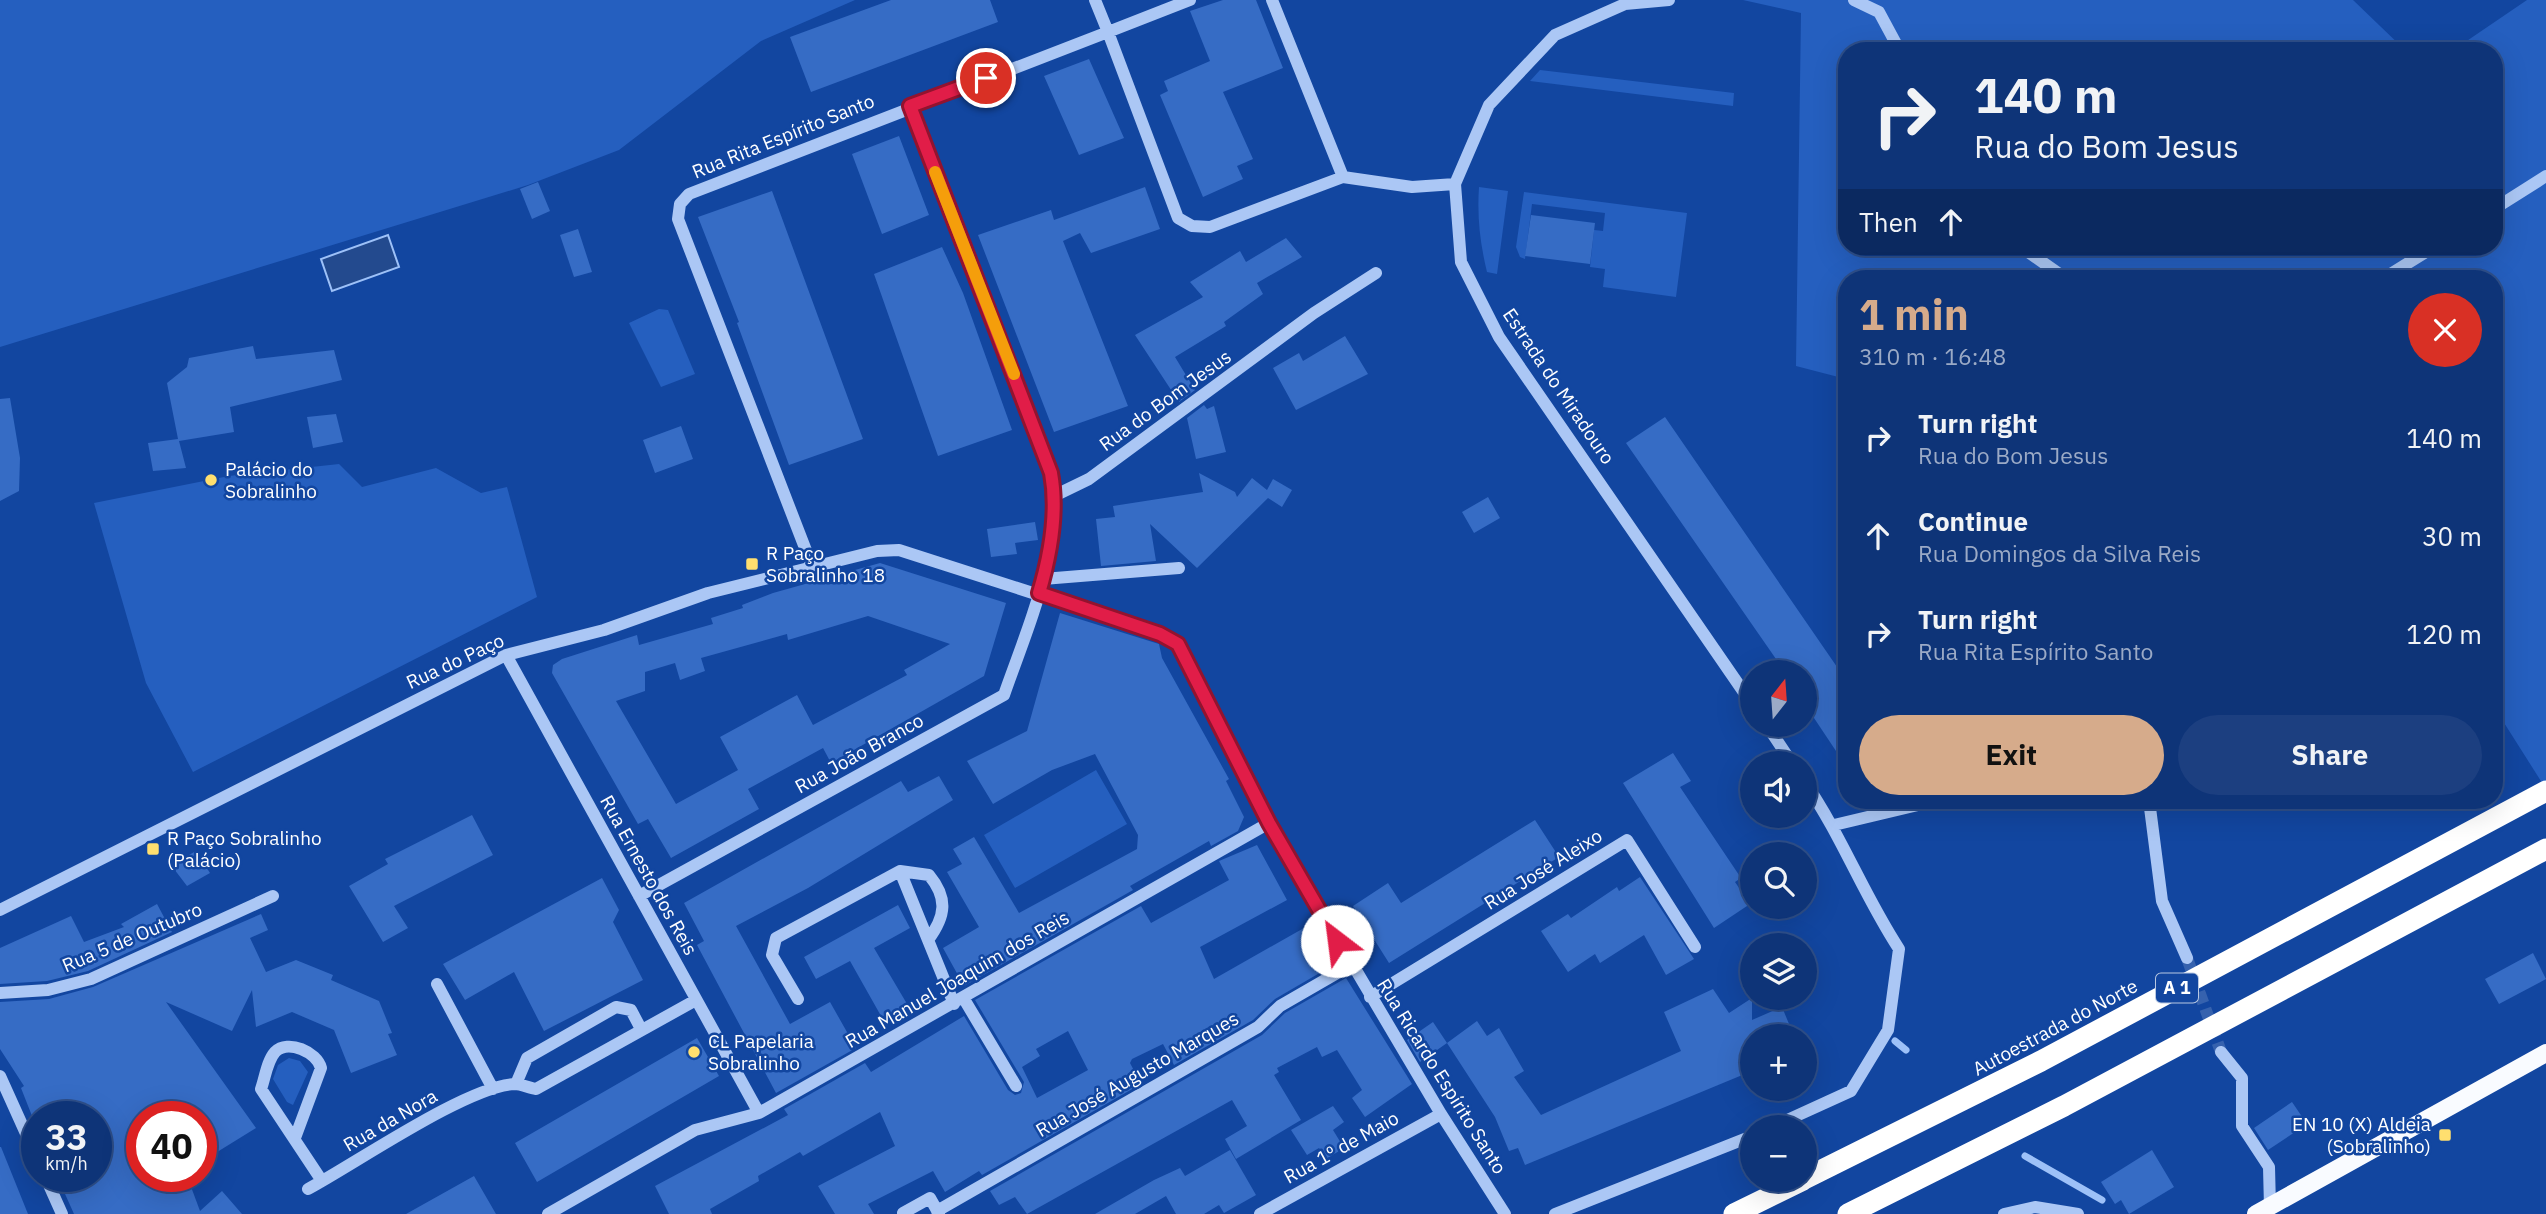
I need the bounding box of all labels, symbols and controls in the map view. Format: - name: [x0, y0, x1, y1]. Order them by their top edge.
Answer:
- pin: [956, 48, 1016, 108]
- icon: arrive: [967, 59, 1005, 97]
- text: 140 m: [1974, 63, 2118, 126]
- icon: right: [1859, 70, 1950, 161]
- street label: Rua Rita Espírito Santo: [688, 88, 878, 184]
- text: Rua do Bom Jesus: [1974, 125, 2239, 167]
- icon: ahead: [1932, 203, 1970, 241]
- text: Then: [1859, 205, 1918, 239]
- text: 1 min: [1859, 287, 1969, 342]
- button: close: [2408, 293, 2482, 367]
- street label: Estrada do Miradouro: [1498, 303, 1620, 469]
- text: 310 m · 16:48: [1859, 341, 2006, 371]
- street label: Rua do Bom Jesus: [1094, 344, 1236, 456]
- text: Turn right: [1918, 406, 2037, 440]
- icon: right: [1859, 419, 1897, 457]
- text: 140 m: [2406, 421, 2482, 455]
- text: Rua do Bom Jesus: [1918, 440, 2108, 470]
- place label: Palácio do Sobralinho: [225, 457, 317, 503]
- marker: Palácio do Sobralinho: [203, 472, 219, 488]
- text: Continue: [1918, 504, 2028, 538]
- icon: ahead: [1859, 517, 1897, 555]
- text: 30 m: [2422, 519, 2482, 553]
- text: Rua Domingos da Silva Reis: [1918, 538, 2201, 568]
- place label: R Paço Sobralinho 18: [766, 541, 885, 587]
- marker: R Paço Sobralinho 18: [744, 556, 760, 572]
- text: Turn right: [1918, 602, 2037, 636]
- icon: right: [1859, 615, 1897, 653]
- text: 120 m: [2406, 617, 2482, 651]
- street label: Rua do Paço: [402, 628, 508, 694]
- text: Rua Rita Espírito Santo: [1918, 636, 2154, 666]
- north arrow: [1740, 660, 1816, 737]
- map controls: [1740, 660, 1817, 1192]
- street label: Rua João Branco: [790, 708, 928, 798]
- button: Exit: [1859, 715, 2164, 795]
- button: Share: [2178, 715, 2482, 795]
- button: sound: [1740, 751, 1817, 828]
- street label: Rua Ernesto dos Reis: [595, 791, 703, 959]
- street label: Rua José Aleixo: [1480, 823, 1606, 915]
- place label: R Paço Sobralinho (Palácio): [167, 826, 322, 872]
- marker: R Paço Sobralinho (Palácio): [145, 841, 161, 857]
- button: search: [1740, 842, 1817, 919]
- street label: Rua 5 de Outubro: [58, 897, 206, 977]
- position arrow: [1300, 904, 1374, 978]
- street label: Rua Manuel Joaquim dos Reis: [841, 905, 1073, 1053]
- button: layers: [1740, 933, 1817, 1010]
- street label: Autoestrada do Norte: [1968, 973, 2142, 1081]
- road number: A 1: [2156, 973, 2198, 1002]
- street label: Rua Ricardo Espírito Santo: [1372, 974, 1512, 1178]
- street label: Rua José Augusto Marques: [1031, 1006, 1243, 1142]
- button: +: [1740, 1024, 1817, 1101]
- place label: CL Papelaria Sobralinho: [708, 1029, 814, 1075]
- marker: CL Papelaria Sobralinho: [686, 1044, 702, 1060]
- street label: Rua da Nora: [339, 1084, 441, 1156]
- speed limit sign: 40: [126, 1101, 217, 1192]
- street label: Rua 1º de Maio: [1279, 1105, 1403, 1189]
- place label: EN 10 (X) Aldeia (Sobralinho): [2292, 1112, 2431, 1158]
- text: 33: [45, 1114, 88, 1160]
- button: −: [1740, 1115, 1817, 1192]
- marker: EN 10 (X) Aldeia (Sobralinho): [2437, 1127, 2453, 1143]
- text: km/h: [45, 1152, 88, 1175]

